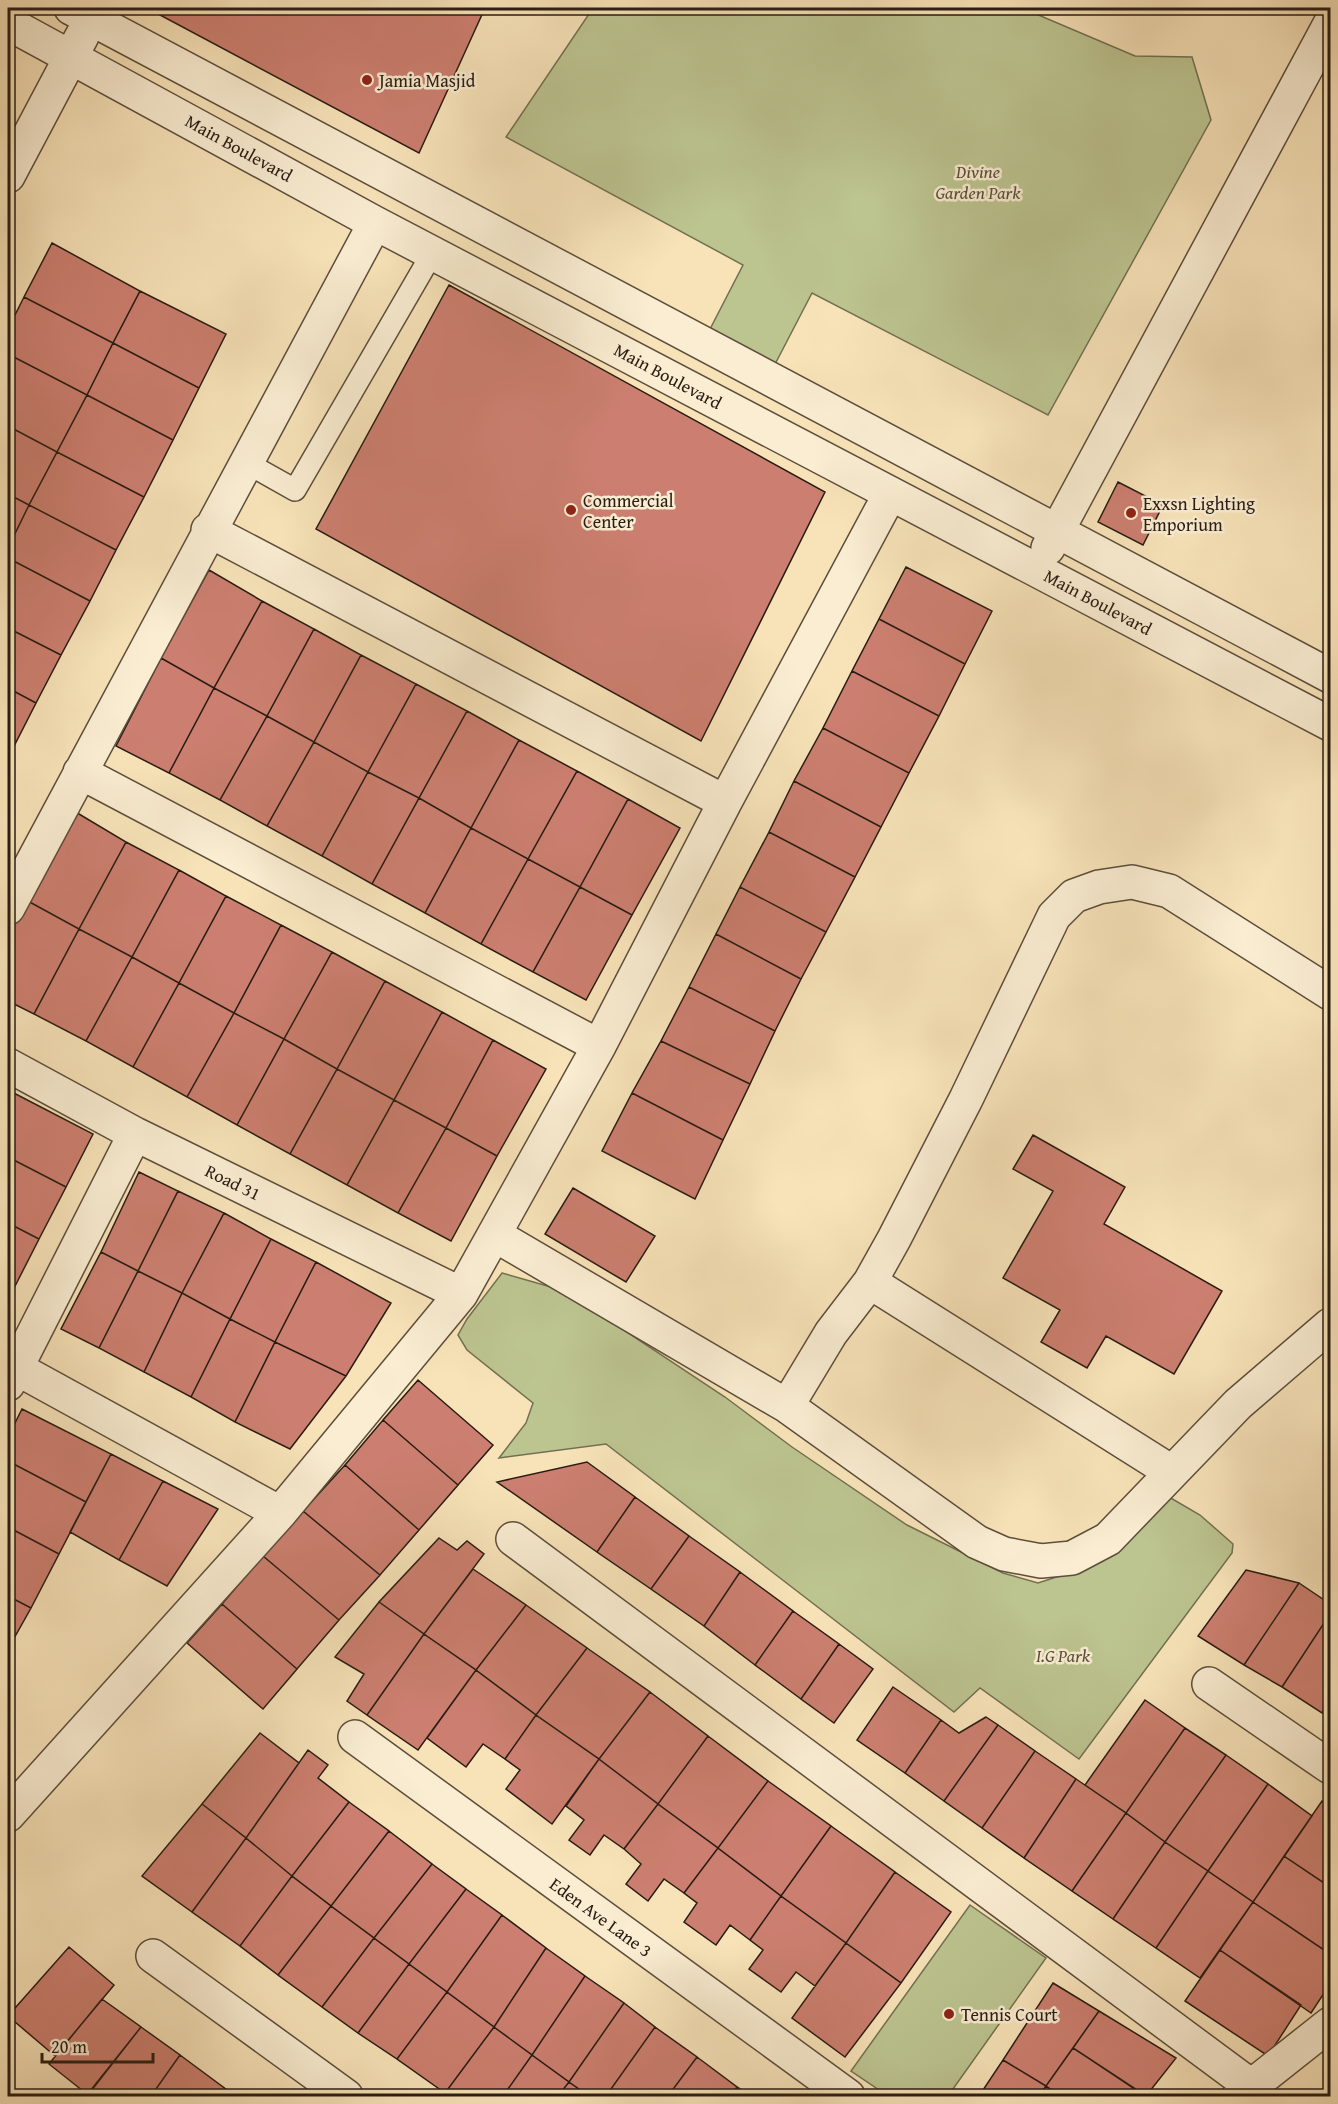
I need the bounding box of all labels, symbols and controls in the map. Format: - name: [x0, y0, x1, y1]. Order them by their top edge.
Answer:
- place label: Jamia Masjid: [377, 67, 476, 94]
- marker: Jamia Masjid: [360, 73, 374, 87]
- street label: Main Boulevard: [180, 107, 298, 189]
- park label: Divine Garden Park: [936, 158, 1021, 206]
- street label: Main Boulevard: [609, 336, 727, 416]
- place label: Commercial Center: [583, 487, 674, 535]
- place label: Exxsn Lighting Emporium: [1143, 490, 1255, 538]
- marker: Commercial Center: [564, 503, 578, 517]
- marker: Exxsn Lighting Emporium: [1124, 506, 1138, 520]
- street label: Main Boulevard: [1039, 562, 1157, 642]
- street label: Road 31: [201, 1157, 265, 1207]
- park label: I.G Park: [1036, 1642, 1091, 1669]
- street label: Eden Ave Lane 3: [544, 1871, 658, 1963]
- place label: Tennis Court: [961, 2001, 1058, 2028]
- marker: Tennis Court: [942, 2007, 956, 2021]
- scale bar: [42, 2026, 153, 2064]
- text: 20 m: [51, 2033, 87, 2060]

